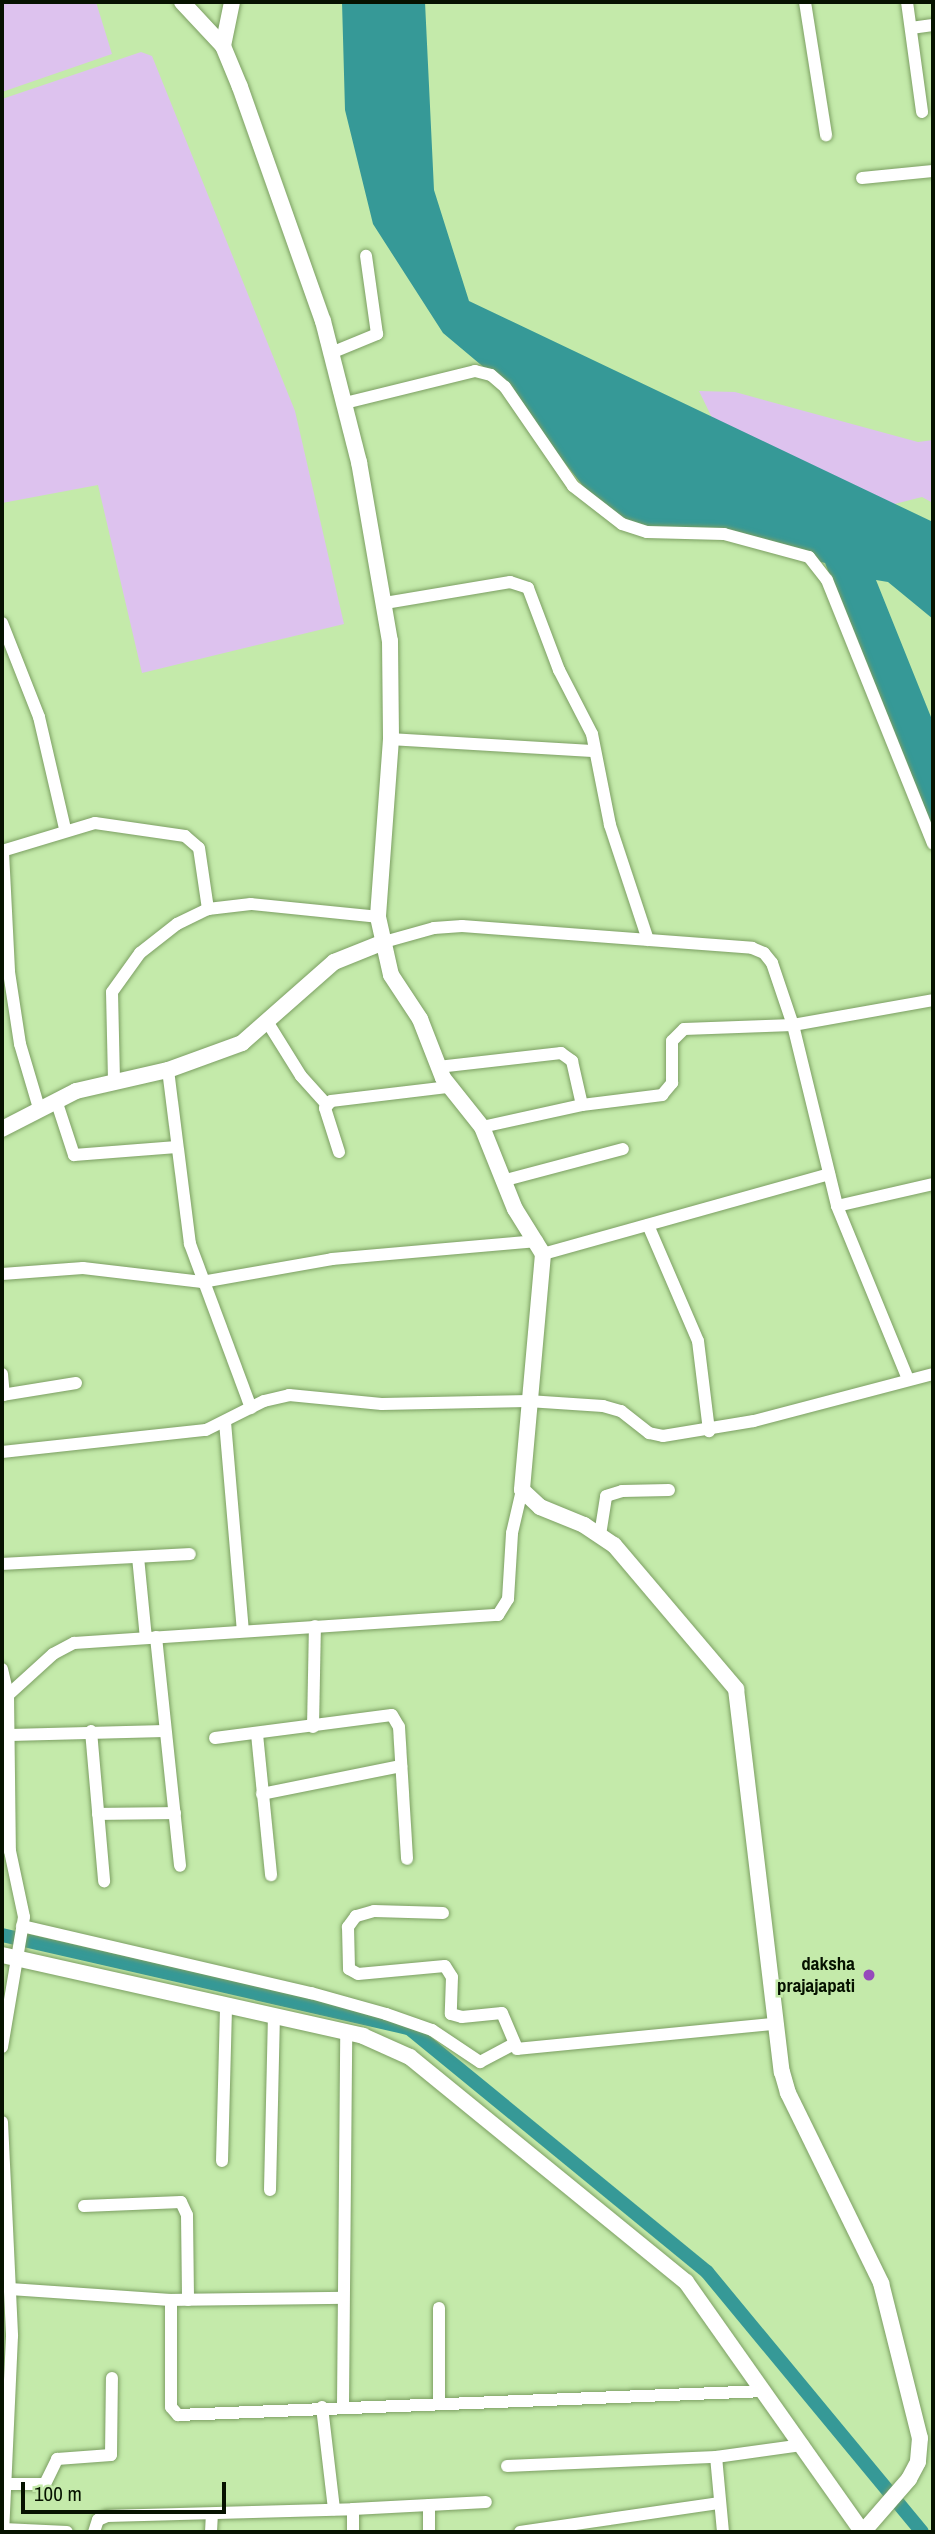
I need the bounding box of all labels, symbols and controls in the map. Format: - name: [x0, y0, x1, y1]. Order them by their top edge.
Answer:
- place label: daksha prajajapati: [777, 1953, 855, 1997]
- marker: daksha prajajapati: [861, 1967, 877, 1983]
- scale bar: [24, 2468, 229, 2512]
- text: 100 m: [34, 2479, 82, 2508]

